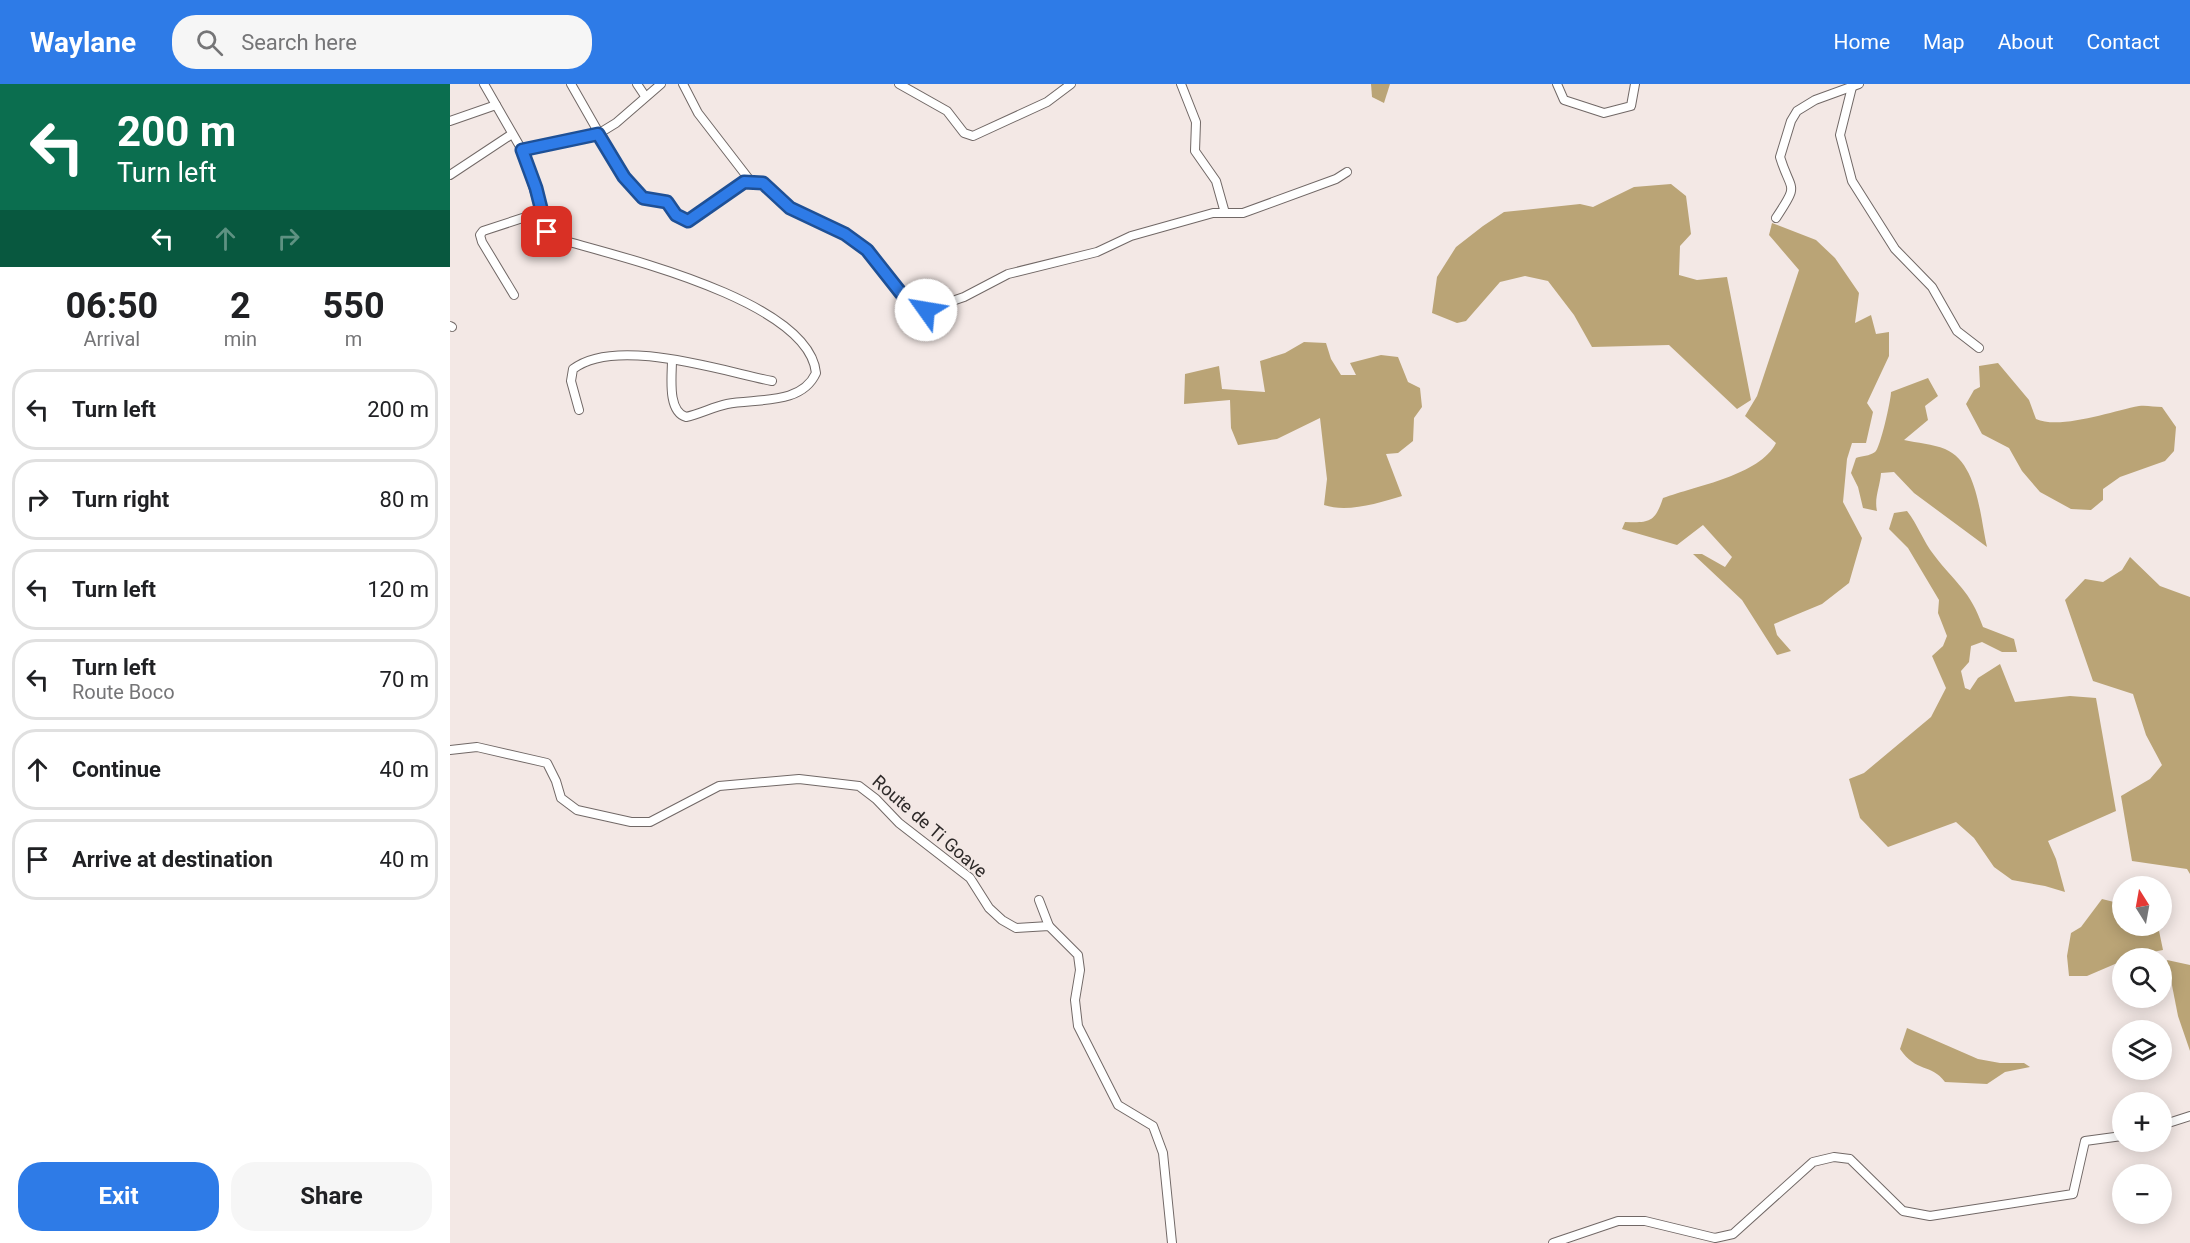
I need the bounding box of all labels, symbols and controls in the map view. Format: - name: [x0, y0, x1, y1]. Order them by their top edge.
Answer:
- search box: [172, 15, 592, 69]
- text: Waylane: [30, 26, 136, 59]
- icon: search: [193, 26, 226, 59]
- text: Search here: [241, 30, 357, 55]
- text: Home: [1834, 30, 1890, 54]
- text: Map: [1923, 30, 1965, 54]
- text: About: [1998, 30, 2054, 54]
- text: Contact: [2087, 30, 2160, 54]
- text: 200 m: [117, 107, 236, 156]
- icon: left: [18, 108, 96, 186]
- text: Turn left: [117, 157, 217, 189]
- pin: [521, 206, 572, 257]
- icon: arrive: [530, 215, 563, 248]
- icon: left: [146, 222, 179, 255]
- icon: ahead: [209, 222, 242, 255]
- icon: right: [272, 222, 305, 255]
- position arrow: [894, 278, 958, 342]
- text: 06:50: [65, 285, 158, 327]
- text: 2: [230, 285, 251, 327]
- text: 550: [323, 285, 385, 327]
- text: Arrival: [83, 327, 140, 351]
- text: min: [224, 327, 257, 351]
- text: m: [345, 327, 362, 351]
- icon: left: [21, 393, 54, 426]
- text: Turn left: [72, 397, 156, 422]
- text: 200 m: [367, 397, 429, 422]
- icon: right: [21, 483, 54, 516]
- text: Turn right: [72, 487, 169, 512]
- text: 80 m: [380, 487, 429, 512]
- icon: left: [21, 573, 54, 606]
- text: Turn left: [72, 577, 156, 602]
- text: 120 m: [367, 577, 429, 602]
- text: Turn left: [72, 655, 156, 680]
- icon: left: [21, 663, 54, 696]
- text: 70 m: [380, 667, 429, 692]
- text: Route Boco: [72, 680, 175, 704]
- icon: ahead: [21, 753, 54, 786]
- text: Continue: [72, 757, 161, 782]
- text: 40 m: [380, 757, 429, 782]
- street label: Route de Ti Goave: [868, 771, 992, 881]
- icon: arrive: [21, 843, 54, 876]
- text: Arrive at destination: [72, 847, 273, 872]
- text: 40 m: [380, 847, 429, 872]
- north arrow: [2112, 876, 2172, 936]
- map controls: [2112, 876, 2172, 1224]
- button: search: [2112, 948, 2172, 1008]
- button: layers: [2112, 1020, 2172, 1080]
- button: +: [2112, 1092, 2172, 1152]
- button: Exit: [18, 1162, 219, 1231]
- button: Share: [231, 1162, 432, 1231]
- button: −: [2112, 1164, 2172, 1224]

